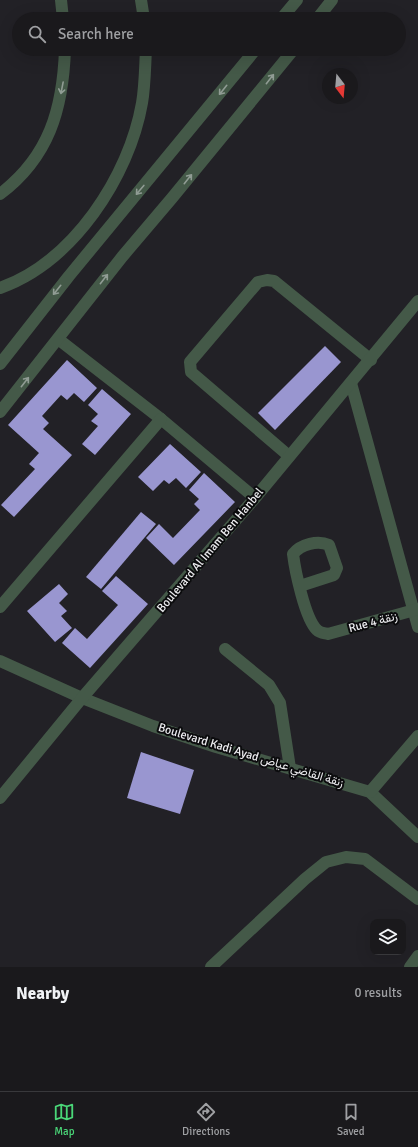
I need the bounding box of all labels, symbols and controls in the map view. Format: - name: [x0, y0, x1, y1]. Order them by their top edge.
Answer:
- search box: [12, 12, 406, 56]
- icon: search: [26, 23, 48, 45]
- text: Search here: [58, 25, 134, 43]
- north arrow: [322, 68, 358, 104]
- one-way arrow: [266, 73, 274, 84]
- one-way arrow: [58, 81, 66, 94]
- one-way arrow: [218, 85, 227, 95]
- one-way arrow: [183, 174, 192, 185]
- one-way arrow: [136, 185, 145, 196]
- one-way arrow: [100, 273, 108, 284]
- one-way arrow: [53, 285, 62, 296]
- one-way arrow: [20, 377, 29, 388]
- street label: Boulevard Al Imam Ben Hanbel: [154, 485, 267, 616]
- street label: Rue 4 زنقة: [347, 609, 399, 636]
- street label: Boulevard Kadi Ayad زنقة القاضي عياض: [156, 720, 345, 793]
- map controls: [370, 919, 406, 955]
- button: layers: [370, 919, 406, 955]
- text: Nearby: [16, 983, 69, 1004]
- text: 0 results: [354, 985, 402, 1001]
- tab: Map: [53, 1101, 75, 1138]
- tab: Directions: [182, 1101, 230, 1138]
- tab: Saved: [337, 1101, 365, 1138]

